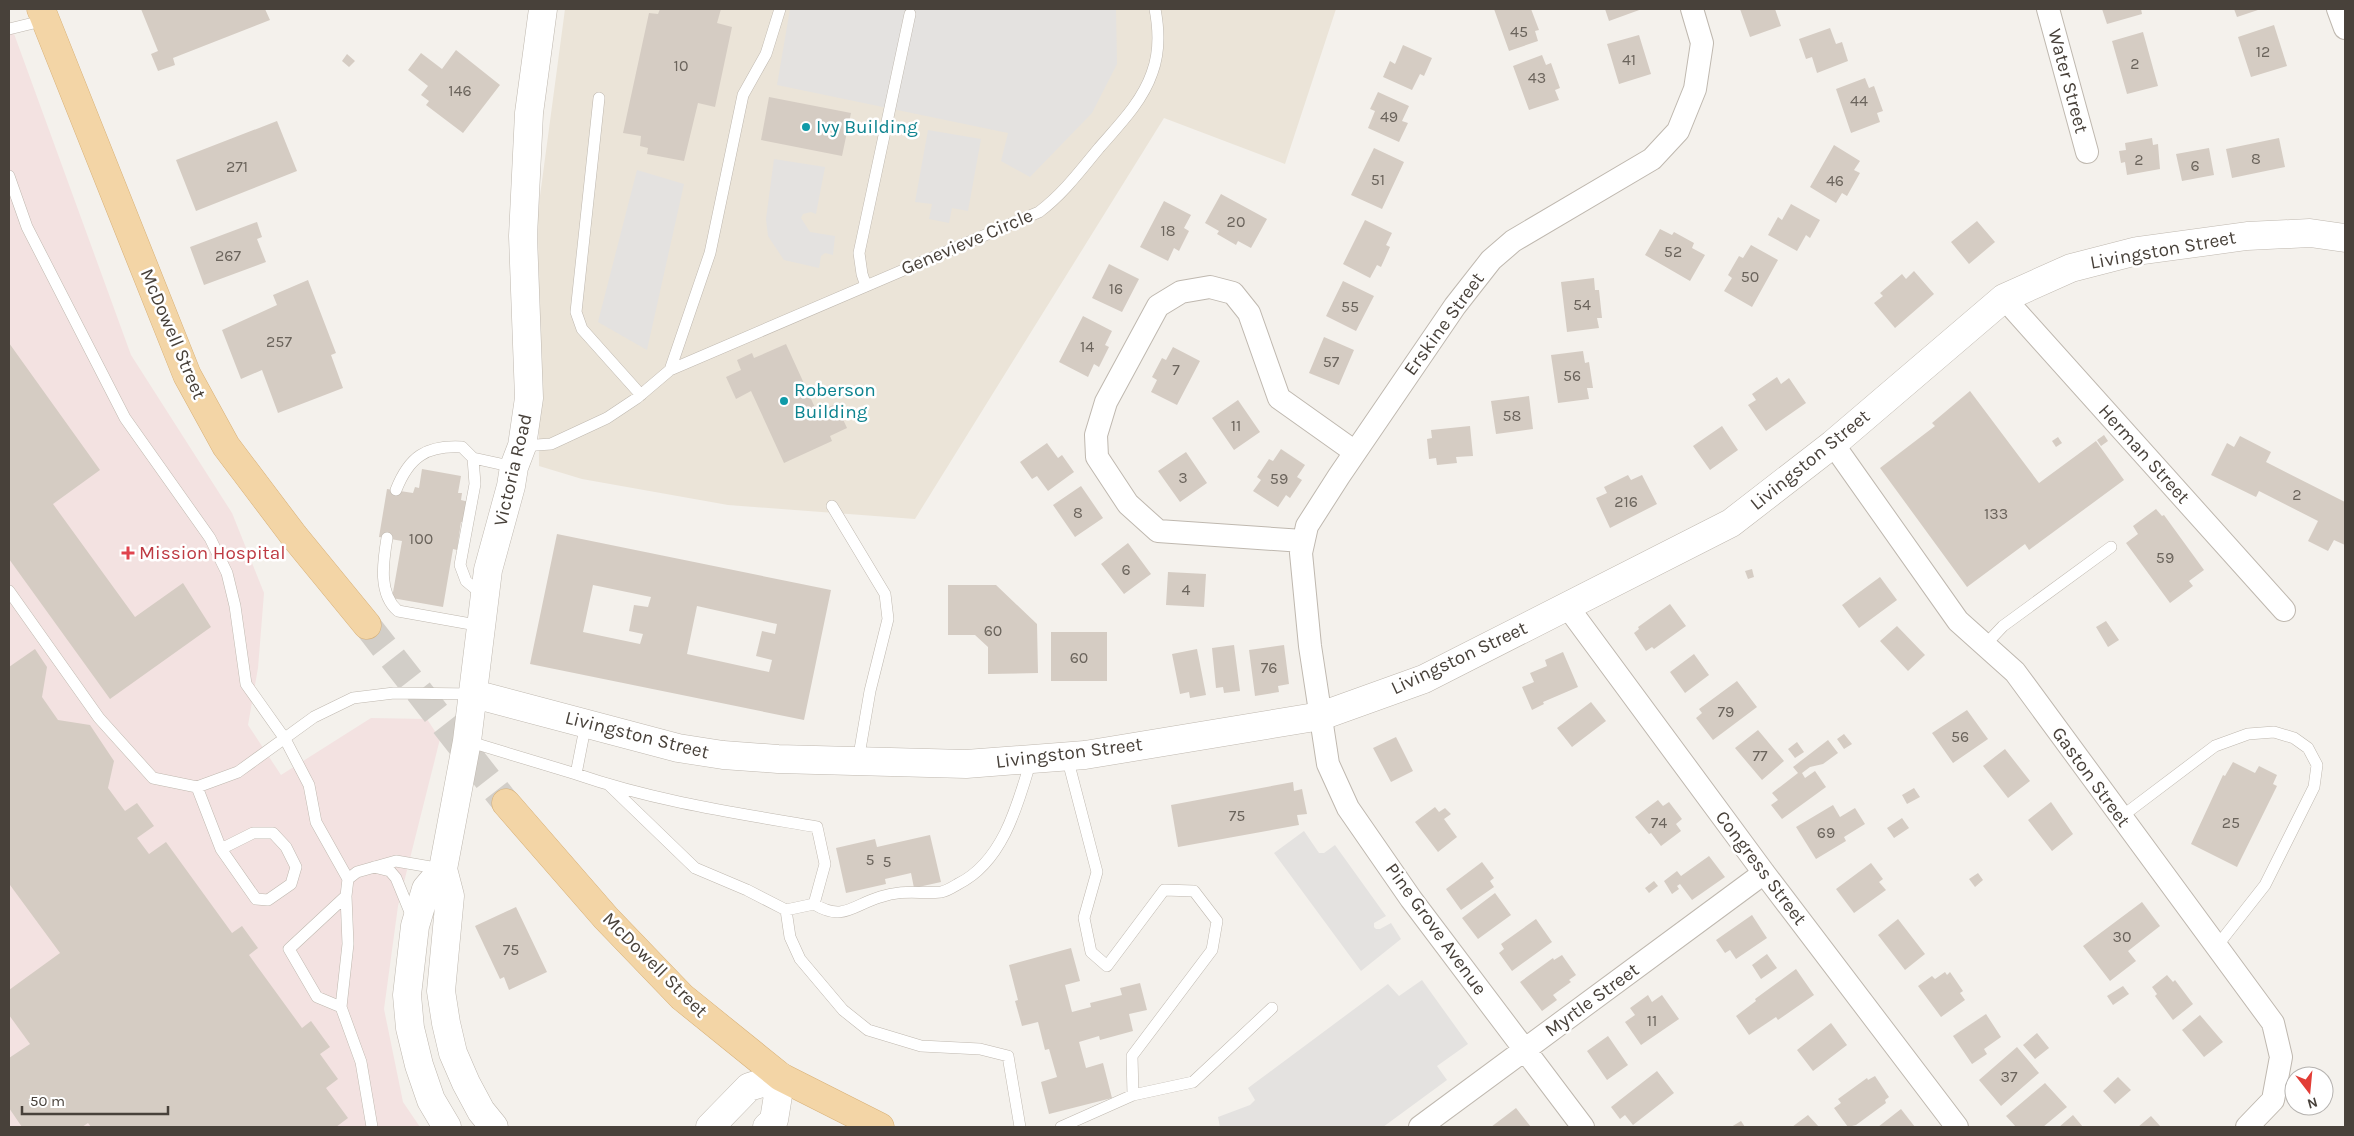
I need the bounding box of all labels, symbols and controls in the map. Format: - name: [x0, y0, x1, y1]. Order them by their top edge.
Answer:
- house number: 45: [1510, 22, 1528, 41]
- street label: Water Street: [2043, 26, 2093, 136]
- house number: 12: [2256, 42, 2270, 61]
- house number: 41: [1622, 50, 1636, 69]
- house number: 2: [2130, 54, 2140, 73]
- house number: 10: [674, 56, 688, 75]
- house number: 43: [1528, 68, 1546, 87]
- house number: 146: [448, 81, 472, 100]
- house number: 44: [1850, 91, 1868, 110]
- house number: 49: [1380, 107, 1398, 126]
- place label: Ivy Building: [816, 116, 918, 138]
- marker: Ivy Building: [800, 121, 812, 133]
- house number: 8: [2251, 149, 2261, 168]
- house number: 2: [2134, 150, 2144, 169]
- house number: 6: [2190, 156, 2200, 175]
- house number: 271: [226, 157, 248, 176]
- house number: 51: [1371, 170, 1385, 189]
- house number: 46: [1826, 171, 1844, 190]
- street label: Genevieve Circle: [898, 204, 1036, 280]
- house number: 20: [1227, 212, 1245, 231]
- house number: 18: [1160, 221, 1176, 240]
- street label: Livingston Street: [2088, 226, 2238, 274]
- house number: 52: [1664, 242, 1682, 261]
- house number: 267: [215, 246, 241, 265]
- street label: McDowell Street: [136, 265, 210, 403]
- house number: 50: [1741, 267, 1759, 286]
- street label: Erskine Street: [1399, 268, 1489, 380]
- house number: 16: [1109, 279, 1123, 298]
- house number: 54: [1573, 295, 1591, 314]
- house number: 55: [1341, 297, 1359, 316]
- house number: 257: [266, 332, 292, 351]
- house number: 14: [1080, 337, 1094, 356]
- house number: 57: [1323, 352, 1340, 371]
- house number: 7: [1172, 360, 1180, 379]
- house number: 56: [1563, 366, 1581, 385]
- place label: Roberson Building: [794, 379, 876, 423]
- marker: Roberson Building: [778, 395, 790, 407]
- street label: Herman Street: [2094, 400, 2194, 508]
- street label: Livingston Street: [1746, 405, 1874, 515]
- house number: 58: [1503, 406, 1521, 425]
- street label: Victoria Road: [489, 412, 537, 528]
- house number: 11: [1231, 416, 1241, 435]
- house number: 3: [1178, 468, 1188, 487]
- house number: 59: [1270, 469, 1288, 488]
- house number: 2: [2292, 485, 2302, 504]
- house number: 216: [1614, 492, 1638, 511]
- house number: 8: [1073, 503, 1083, 522]
- house number: 133: [1984, 504, 2008, 523]
- house number: 100: [409, 529, 433, 548]
- place label: Mission Hospital: [139, 542, 286, 564]
- marker: Mission Hospital: [121, 546, 135, 560]
- house number: 59: [2156, 548, 2174, 567]
- house number: 6: [1121, 560, 1131, 579]
- house number: 4: [1182, 580, 1191, 599]
- street label: Livingston Street: [1387, 617, 1531, 699]
- house number: 60: [984, 621, 1002, 640]
- house number: 60: [1070, 648, 1088, 667]
- house number: 76: [1261, 658, 1277, 677]
- house number: 79: [1718, 702, 1734, 721]
- street label: Livingston Street: [563, 706, 711, 764]
- street label: Gaston Street: [2047, 723, 2135, 831]
- house number: 56: [1951, 727, 1969, 746]
- street label: Livingston Street: [994, 733, 1144, 773]
- house number: 77: [1752, 746, 1768, 765]
- house number: 75: [1229, 806, 1245, 825]
- street label: Congress Street: [1711, 806, 1811, 930]
- house number: 74: [1651, 813, 1667, 832]
- house number: 25: [2222, 813, 2240, 832]
- house number: 69: [1817, 823, 1835, 842]
- house number: 5: [865, 850, 875, 869]
- house number: 5: [882, 852, 892, 871]
- street label: Pine Grove Avenue: [1381, 859, 1491, 999]
- street label: McDowell Street: [598, 908, 712, 1022]
- house number: 30: [2113, 927, 2131, 946]
- house number: 75: [503, 940, 519, 959]
- street label: Myrtle Street: [1541, 959, 1643, 1041]
- house number: 11: [1647, 1011, 1657, 1030]
- north arrow: [2284, 1066, 2334, 1116]
- house number: 37: [2001, 1067, 2018, 1086]
- scale bar: [22, 1084, 169, 1116]
- text: 50 m: [30, 1092, 65, 1110]
- text: N: [2305, 1093, 2320, 1113]

